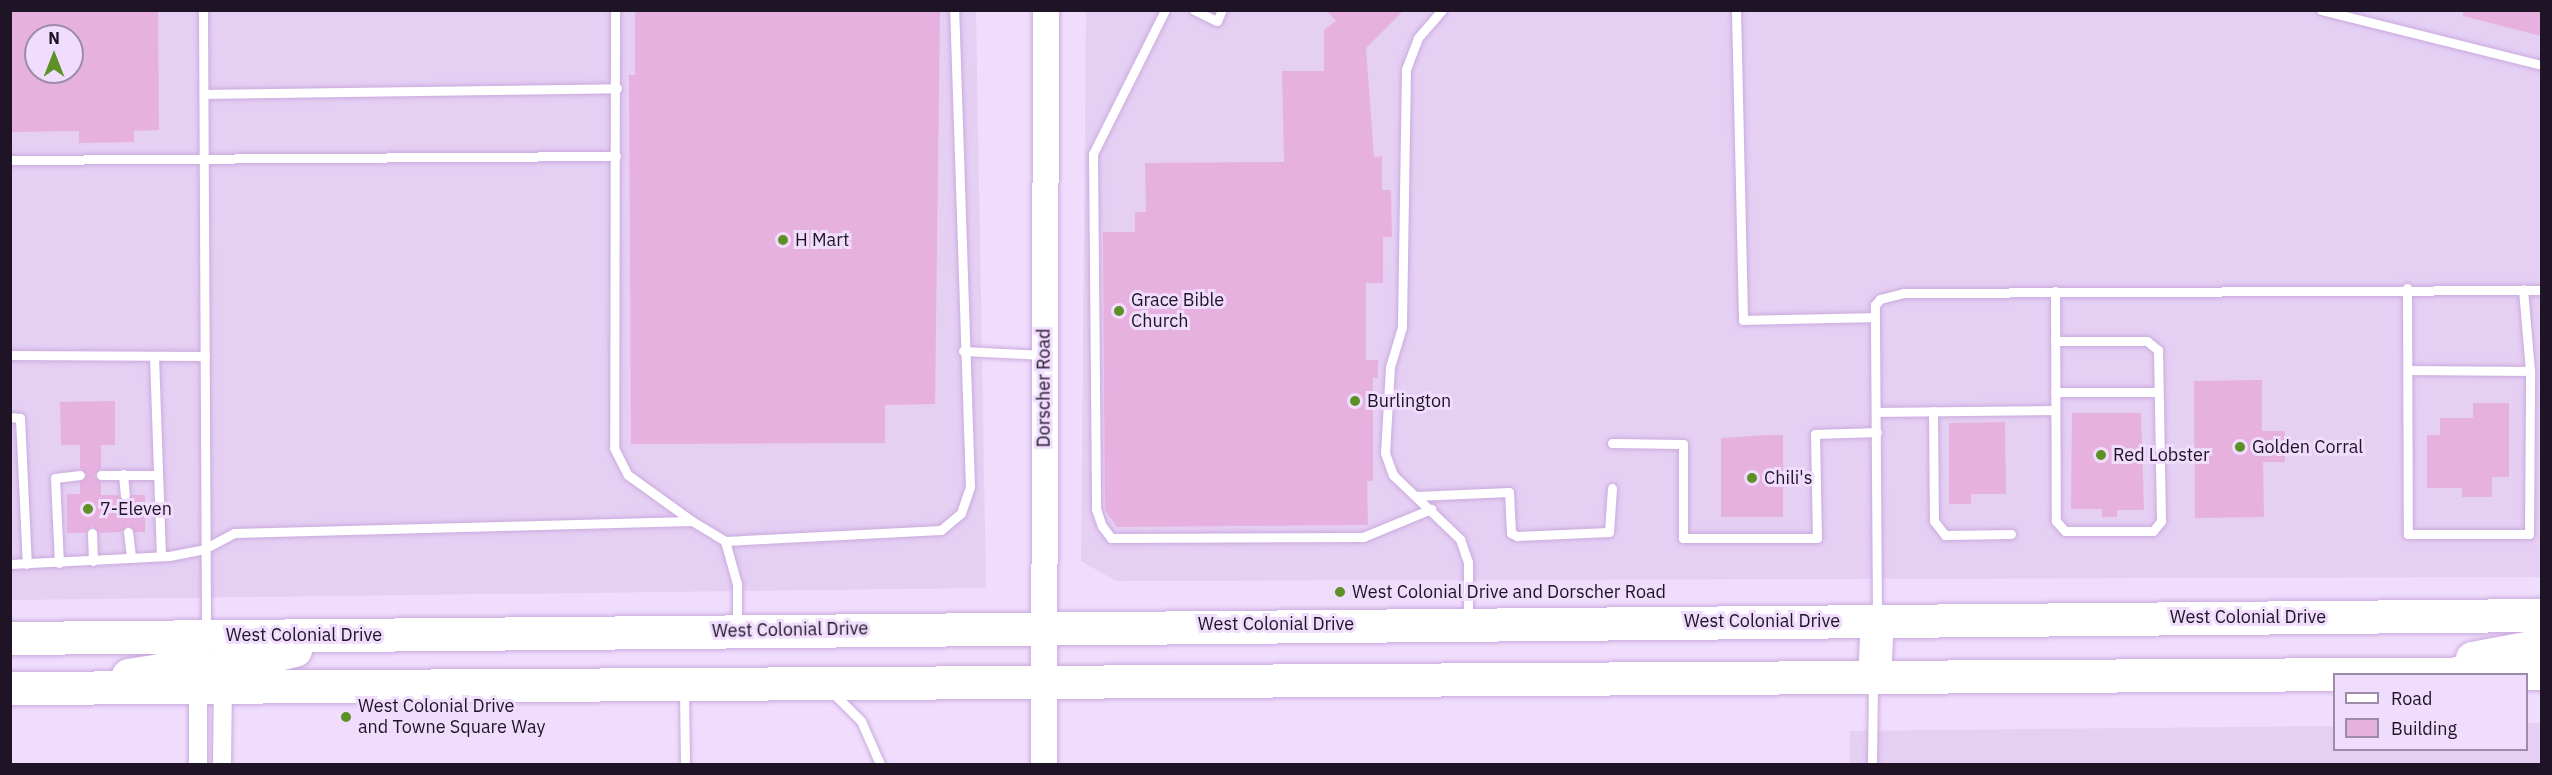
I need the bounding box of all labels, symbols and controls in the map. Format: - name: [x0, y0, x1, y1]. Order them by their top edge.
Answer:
- north arrow: [24, 24, 84, 84]
- text: N: [48, 28, 60, 48]
- place label: H Mart: [795, 229, 849, 251]
- marker: H Mart: [776, 233, 790, 247]
- place label: Grace Bible Church: [1131, 290, 1224, 332]
- marker: Grace Bible Church: [1112, 304, 1126, 318]
- street label: Dorscher Road: [1033, 329, 1055, 447]
- place label: Burlington: [1367, 390, 1451, 412]
- marker: Burlington: [1348, 394, 1362, 408]
- place label: Golden Corral: [2252, 436, 2363, 458]
- marker: Golden Corral: [2233, 440, 2247, 454]
- place label: Red Lobster: [2113, 444, 2210, 466]
- marker: Red Lobster: [2094, 448, 2108, 462]
- place label: Chili's: [1764, 467, 1812, 489]
- marker: Chili's: [1745, 471, 1759, 485]
- place label: 7-Eleven: [100, 498, 172, 520]
- marker: 7-Eleven: [81, 502, 95, 516]
- place label: West Colonial Drive and Dorscher Road: [1352, 581, 1666, 603]
- marker: West Colonial Drive and Dorscher Road: [1333, 585, 1347, 599]
- street label: West Colonial Drive: [2170, 606, 2326, 628]
- street label: West Colonial Drive: [1684, 610, 1840, 632]
- street label: West Colonial Drive: [1198, 613, 1354, 635]
- street label: West Colonial Drive: [712, 618, 868, 642]
- street label: West Colonial Drive: [226, 624, 382, 646]
- legend: [2333, 673, 2528, 751]
- text: Road: [2391, 687, 2432, 710]
- place label: West Colonial Drive and Towne Square Way: [358, 696, 546, 738]
- marker: West Colonial Drive and Towne Square Way: [339, 710, 353, 724]
- text: Building: [2391, 717, 2457, 740]

